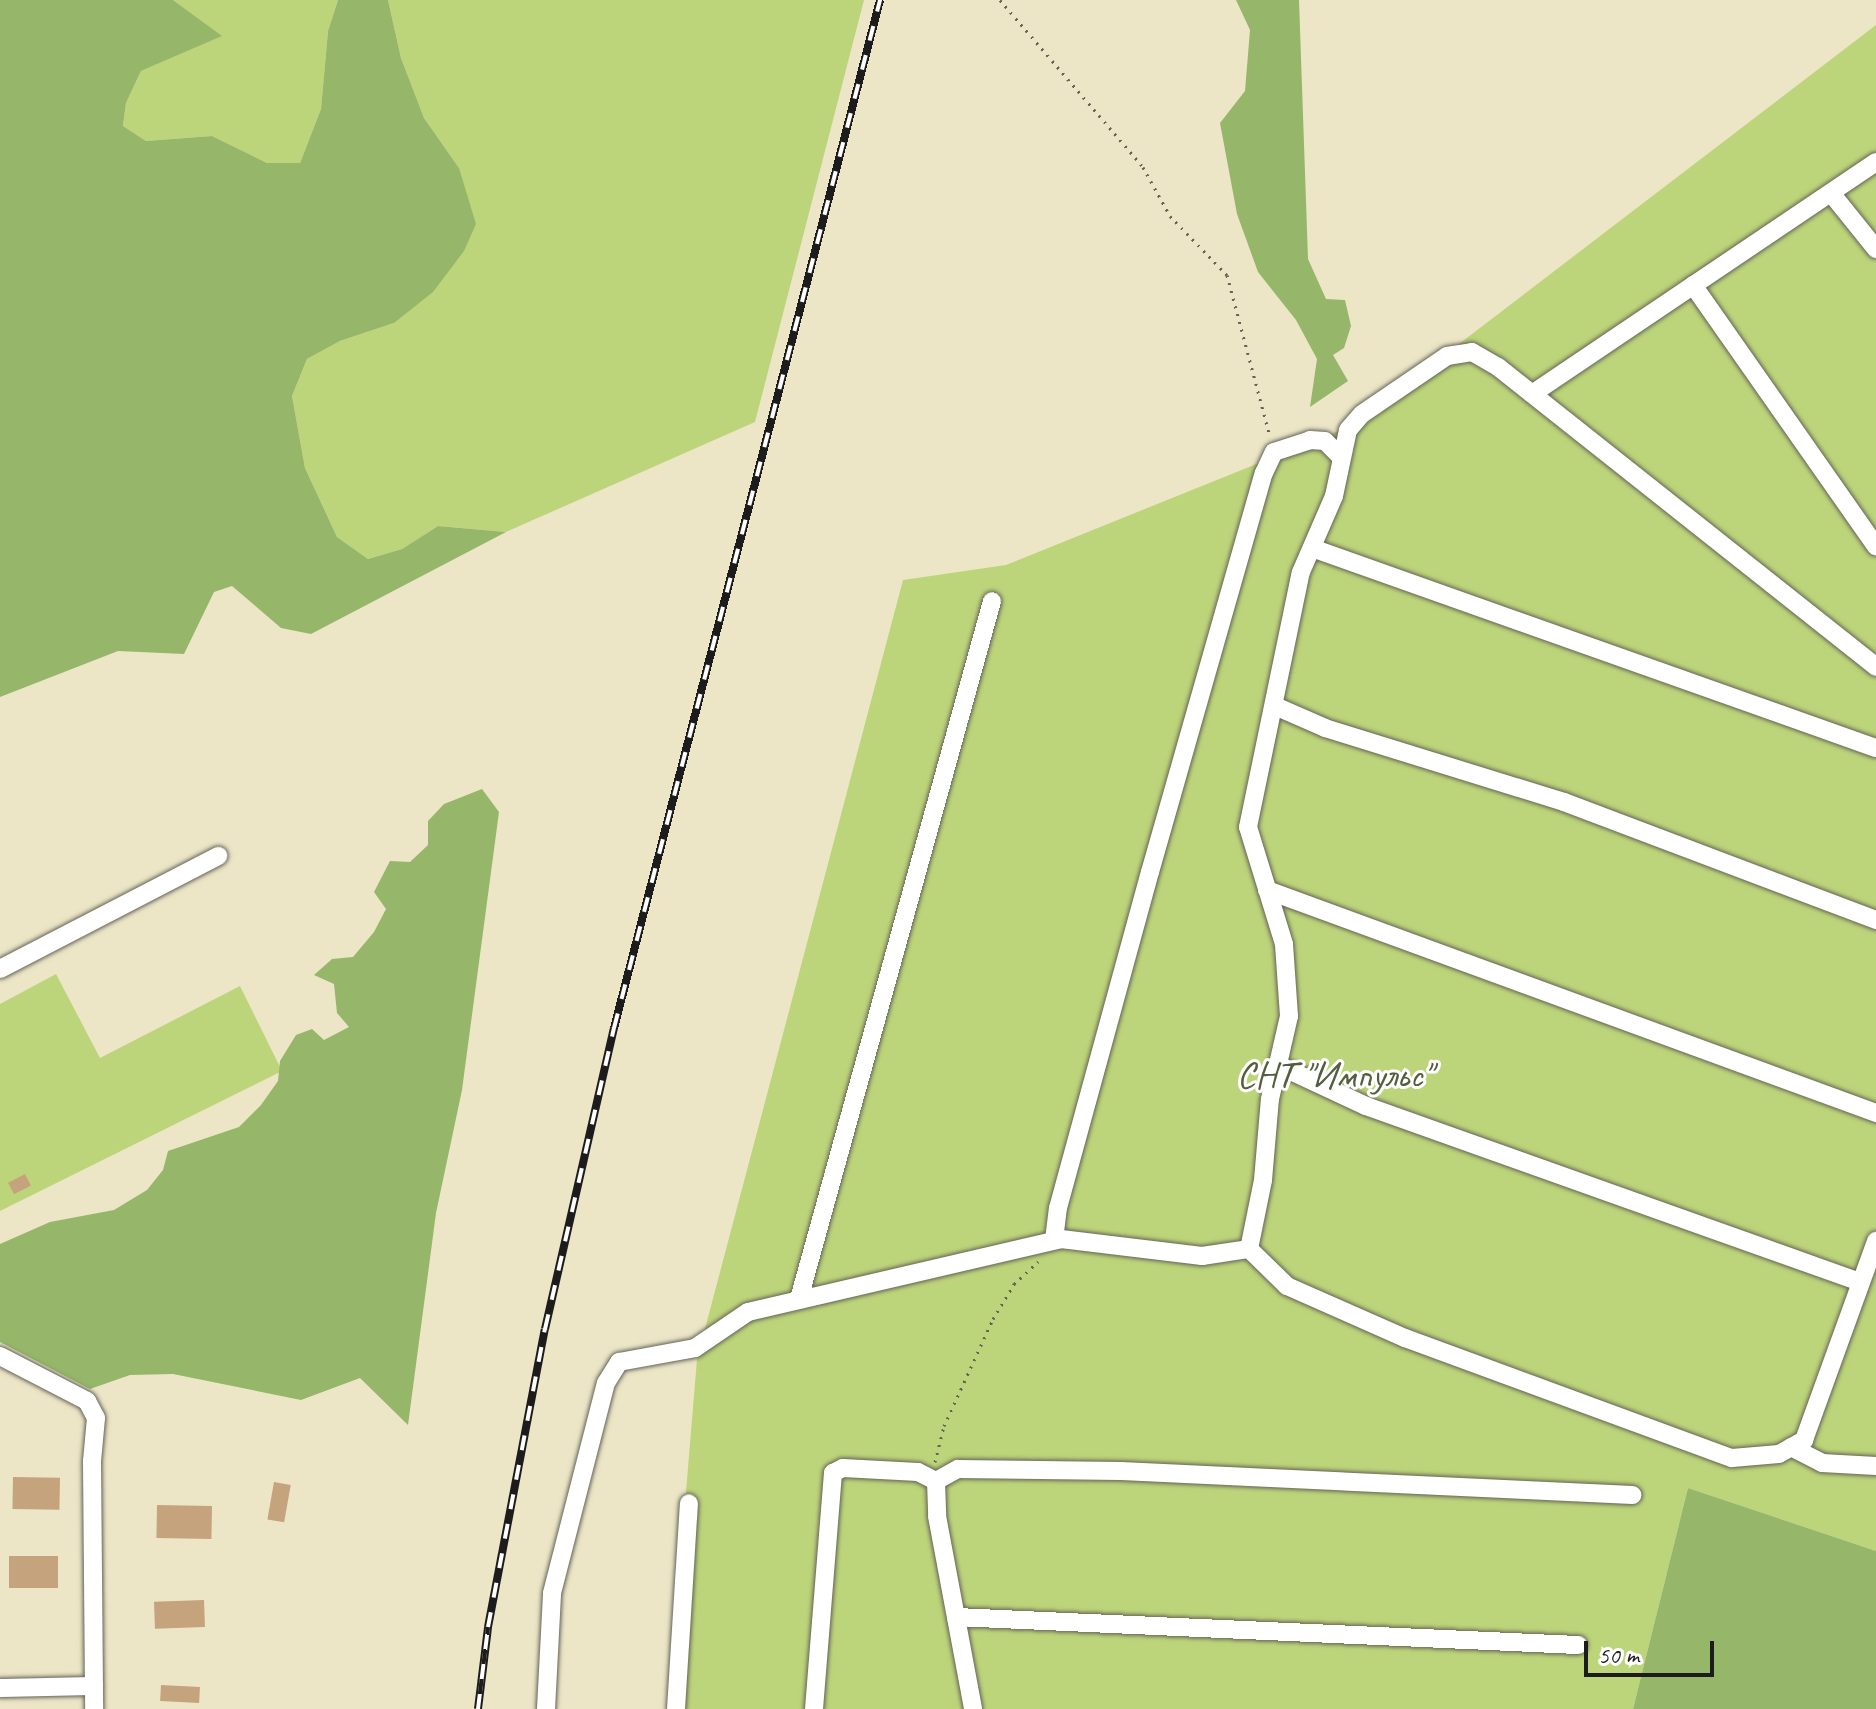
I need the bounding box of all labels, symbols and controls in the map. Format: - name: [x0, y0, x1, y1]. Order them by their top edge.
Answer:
- park label: СНТ "Импульс": [1237, 1052, 1431, 1098]
- scale bar: [1588, 1625, 1718, 1675]
- text: 50 m: [1598, 1640, 1639, 1670]

